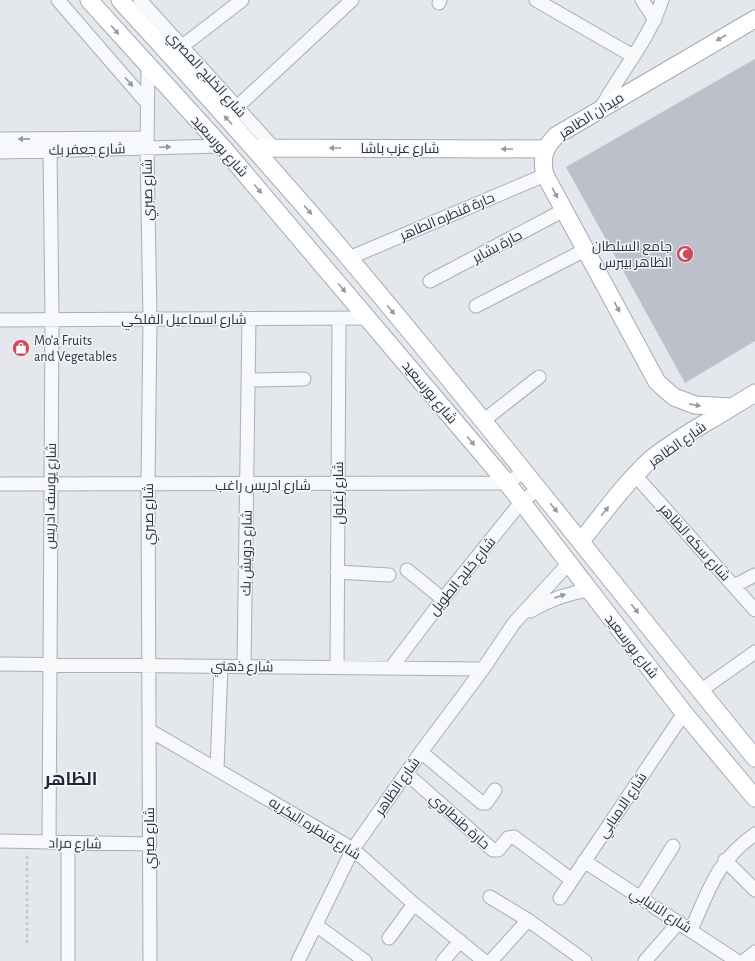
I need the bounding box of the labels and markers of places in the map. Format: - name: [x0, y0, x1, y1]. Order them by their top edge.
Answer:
- place label: جامع السلطان الظاهر بيبرس: [592, 240, 672, 270]
- mosque icon: جامع السلطان الظاهر بيبرس: [675, 244, 695, 264]
- place label: Mo’a Fruits and Vegetables: [34, 334, 117, 364]
- shop icon: Mo’a Fruits and Vegetables: [11, 338, 31, 358]

